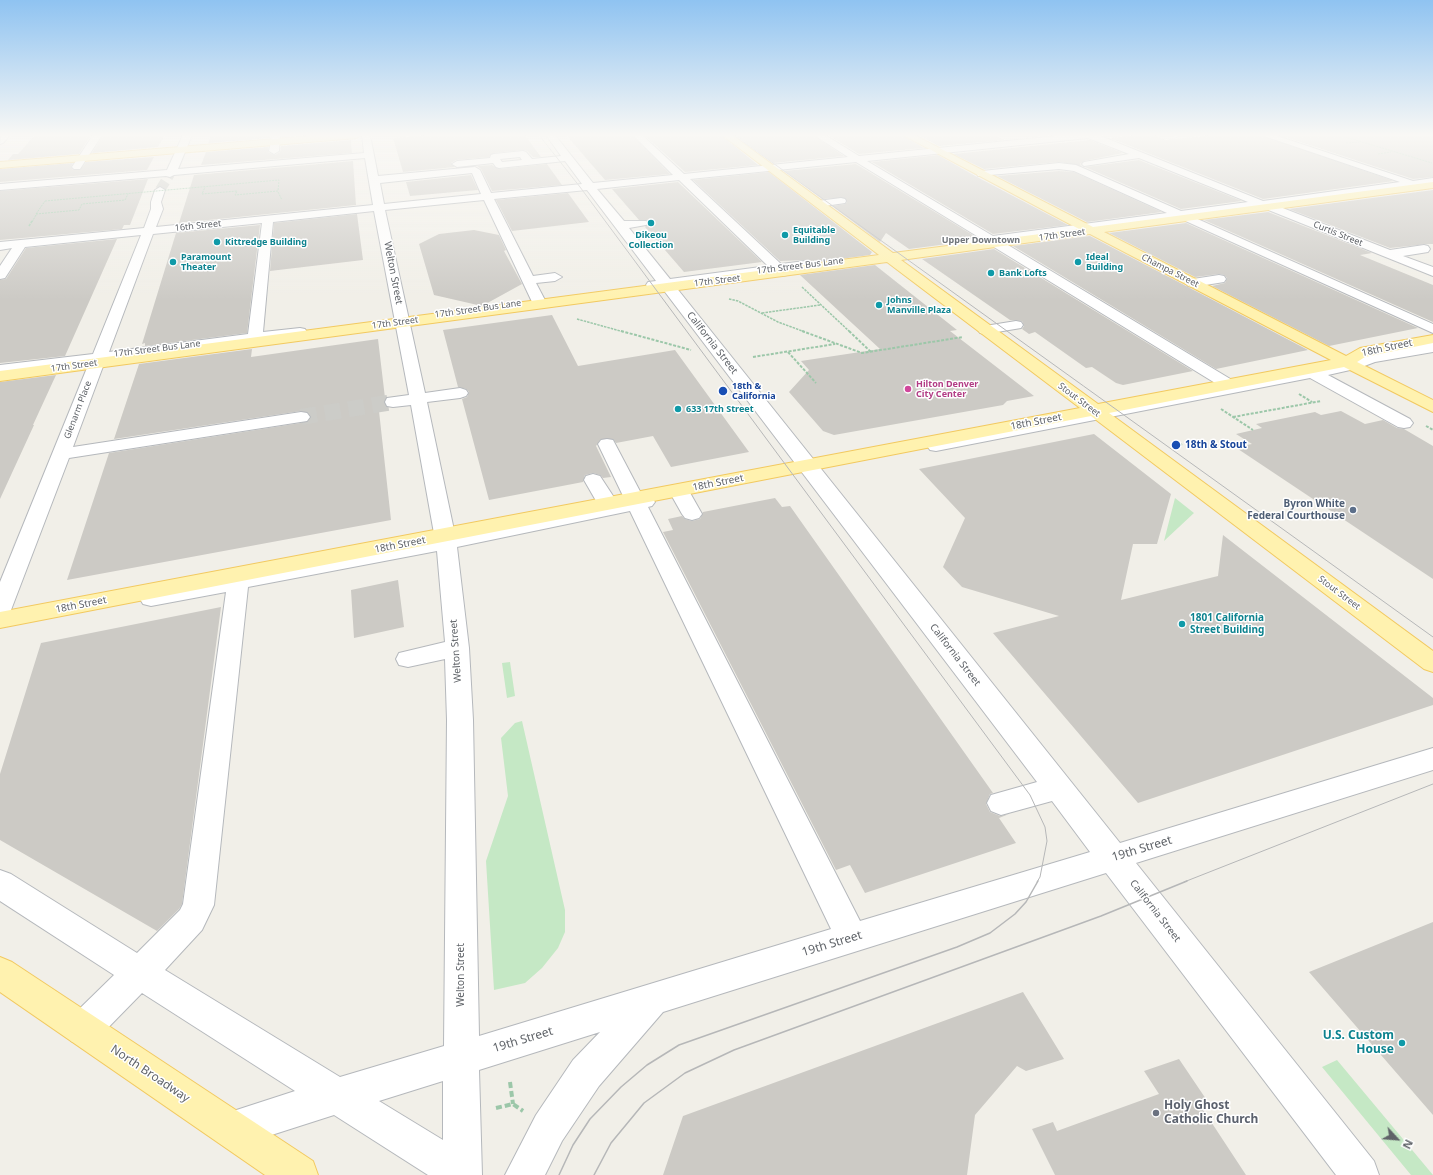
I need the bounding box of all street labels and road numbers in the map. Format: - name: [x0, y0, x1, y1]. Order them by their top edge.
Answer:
- street label: 16th Street: [174, 218, 222, 234]
- street label: Curtis Street: [1312, 219, 1364, 249]
- street label: 17th Street: [1038, 226, 1086, 244]
- street label: Welton Street: [381, 241, 405, 305]
- street label: Champa Street: [1140, 252, 1200, 290]
- street label: 17th Street Bus Lane: [756, 255, 844, 277]
- street label: 17th Street: [693, 273, 741, 289]
- street label: 17th Street Bus Lane: [434, 298, 522, 320]
- street label: California Street: [684, 310, 740, 376]
- street label: 17th Street: [371, 314, 419, 332]
- street label: 18th Street: [1360, 337, 1414, 359]
- street label: 17th Street Bus Lane: [113, 338, 201, 360]
- street label: 17th Street: [50, 357, 98, 375]
- street label: Glenarm Place: [62, 379, 94, 441]
- street label: Stout Street: [1056, 381, 1102, 419]
- street label: 18th Street: [1009, 411, 1063, 433]
- street label: 18th Street: [691, 472, 745, 494]
- street label: 18th Street: [373, 534, 427, 556]
- street label: Stout Street: [1316, 574, 1362, 612]
- street label: 18th Street: [54, 594, 108, 616]
- street label: Welton Street: [448, 619, 464, 683]
- street label: California Street: [927, 622, 983, 688]
- street label: 19th Street: [1110, 833, 1174, 865]
- street label: California Street: [1127, 878, 1183, 944]
- street label: 19th Street: [800, 928, 864, 960]
- street label: Welton Street: [455, 943, 467, 1007]
- street label: 19th Street: [491, 1024, 555, 1056]
- street label: North Broadway: [108, 1042, 192, 1106]

